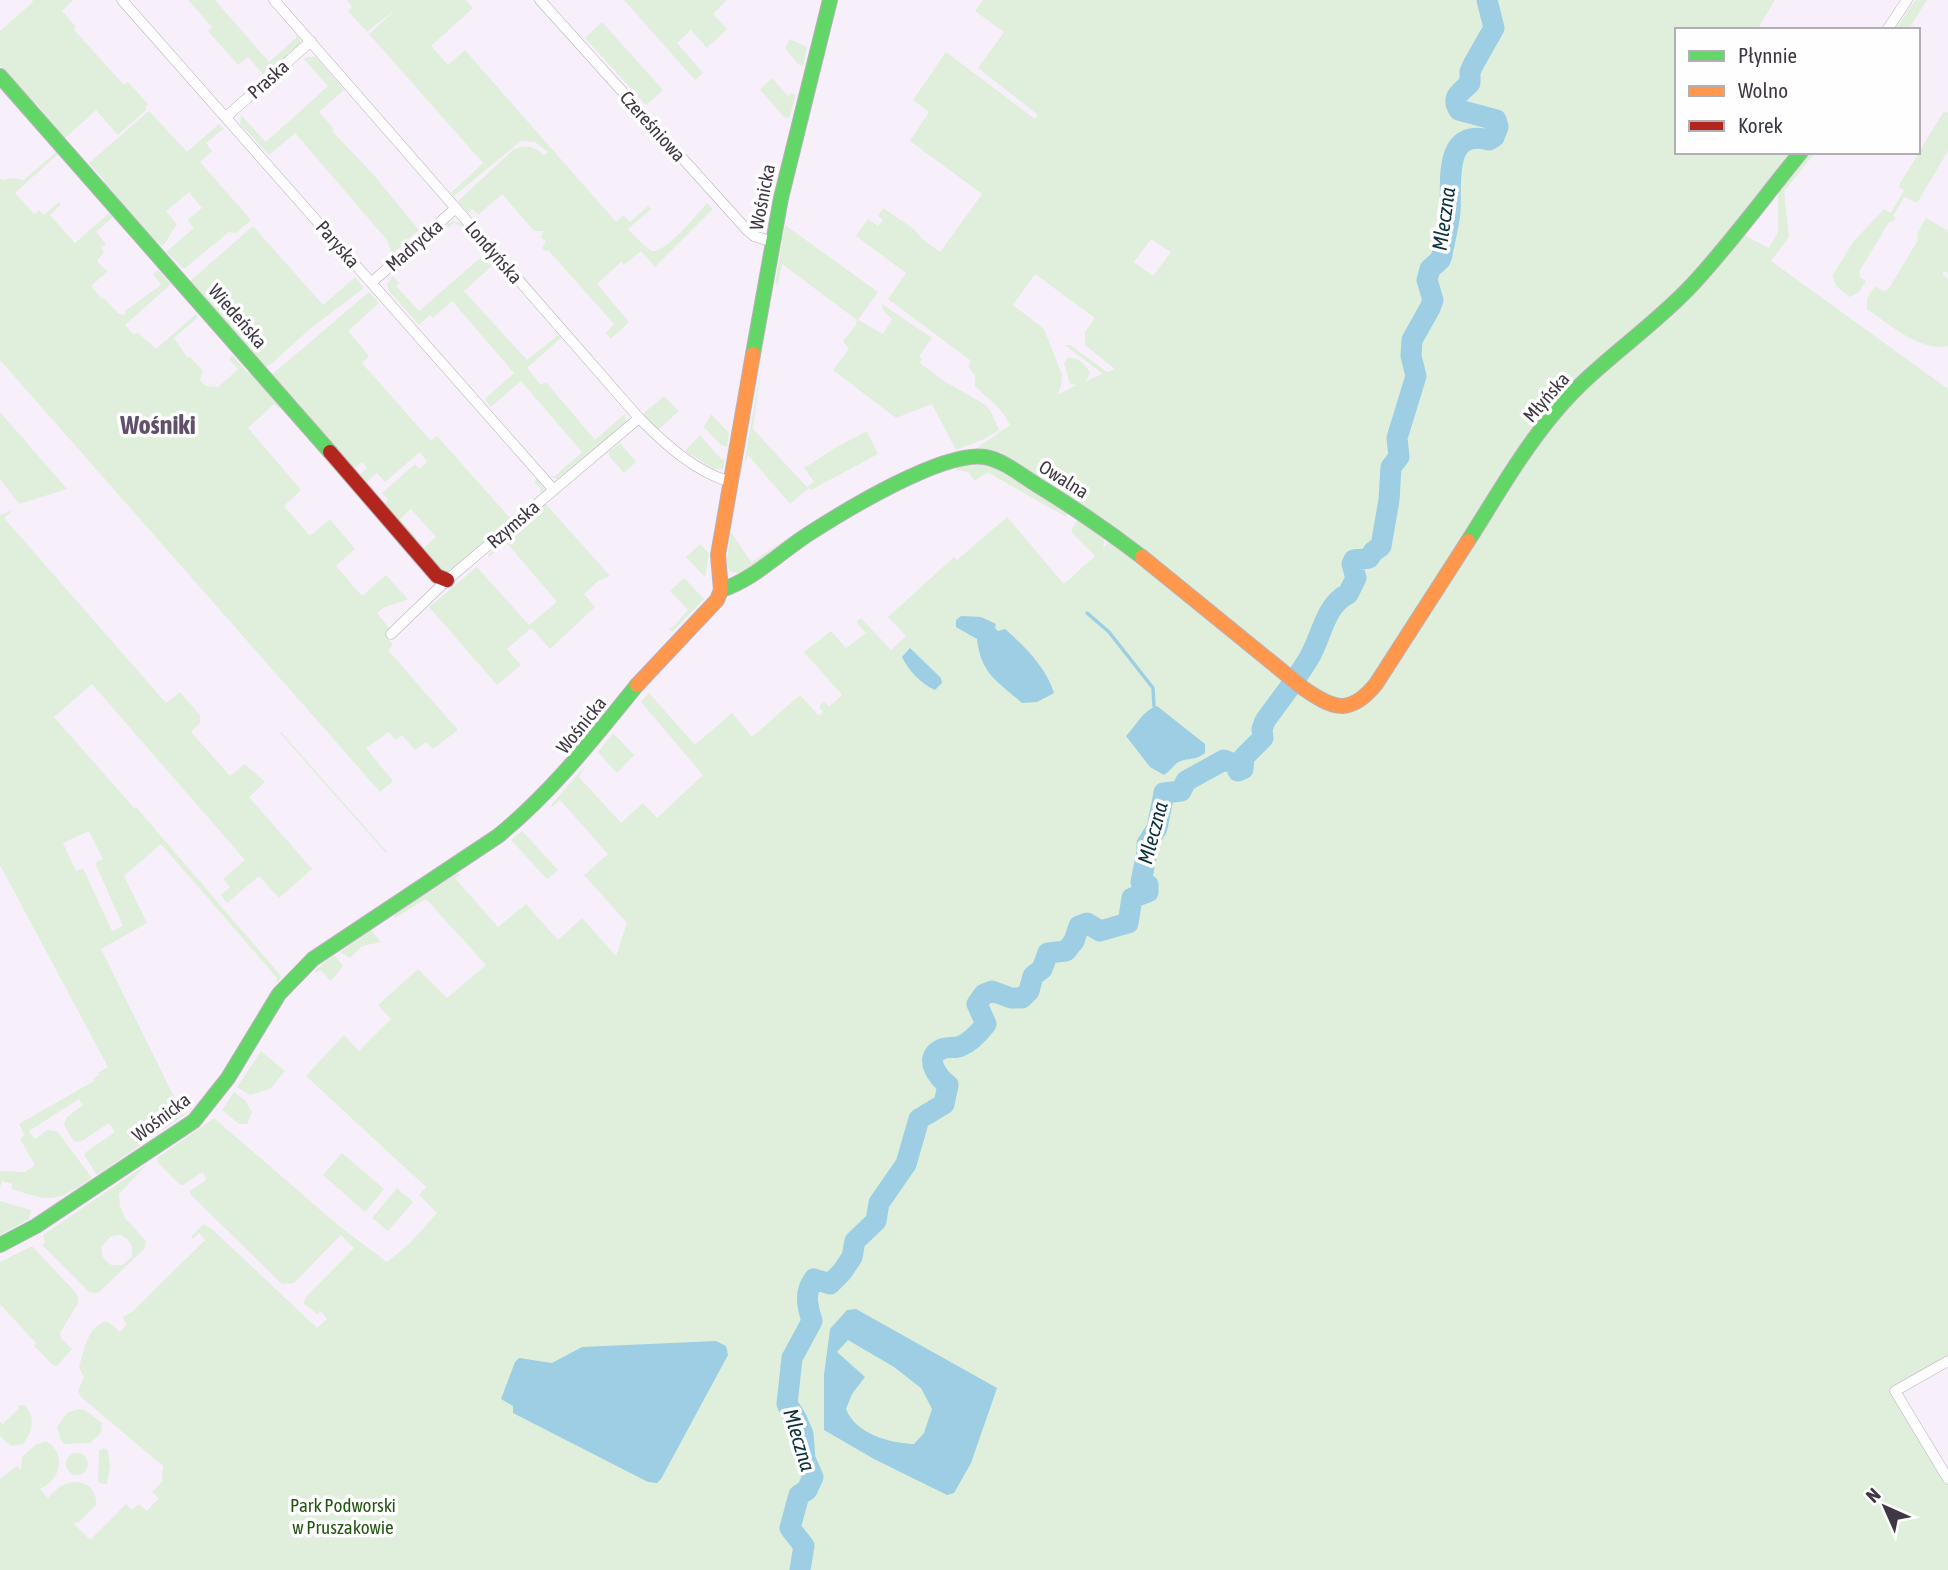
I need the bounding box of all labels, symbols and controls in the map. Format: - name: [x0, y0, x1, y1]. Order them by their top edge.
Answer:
- legend: [1675, 28, 1920, 154]
- text: Płynnie: [1738, 43, 1797, 67]
- street label: Praska: [243, 55, 293, 103]
- text: Wolno: [1738, 78, 1788, 102]
- street label: Czereśniowa: [616, 86, 690, 166]
- text: Korek: [1738, 113, 1783, 137]
- street label: Wośnicka: [745, 162, 779, 232]
- water label: Mleczna: [1427, 185, 1459, 252]
- street label: Madrycka: [381, 214, 447, 276]
- street label: Paryska: [312, 216, 364, 272]
- street label: Londyńska: [461, 216, 527, 288]
- street label: Wiedeńska: [204, 280, 272, 352]
- street label: Młyńska: [1518, 368, 1574, 426]
- district label: Wośniki: [119, 410, 196, 440]
- street label: Owalna: [1035, 455, 1093, 503]
- street label: Rzymska: [482, 495, 544, 553]
- street label: Wośnicka: [551, 692, 611, 758]
- water label: Mleczna: [1132, 799, 1172, 867]
- street label: Wośnicka: [128, 1088, 194, 1146]
- water label: Mleczna: [779, 1406, 821, 1474]
- north arrow: [1850, 1472, 1920, 1542]
- text: N: [1861, 1483, 1885, 1507]
- park label: Park Podworski w Pruszakowie: [290, 1494, 396, 1538]

